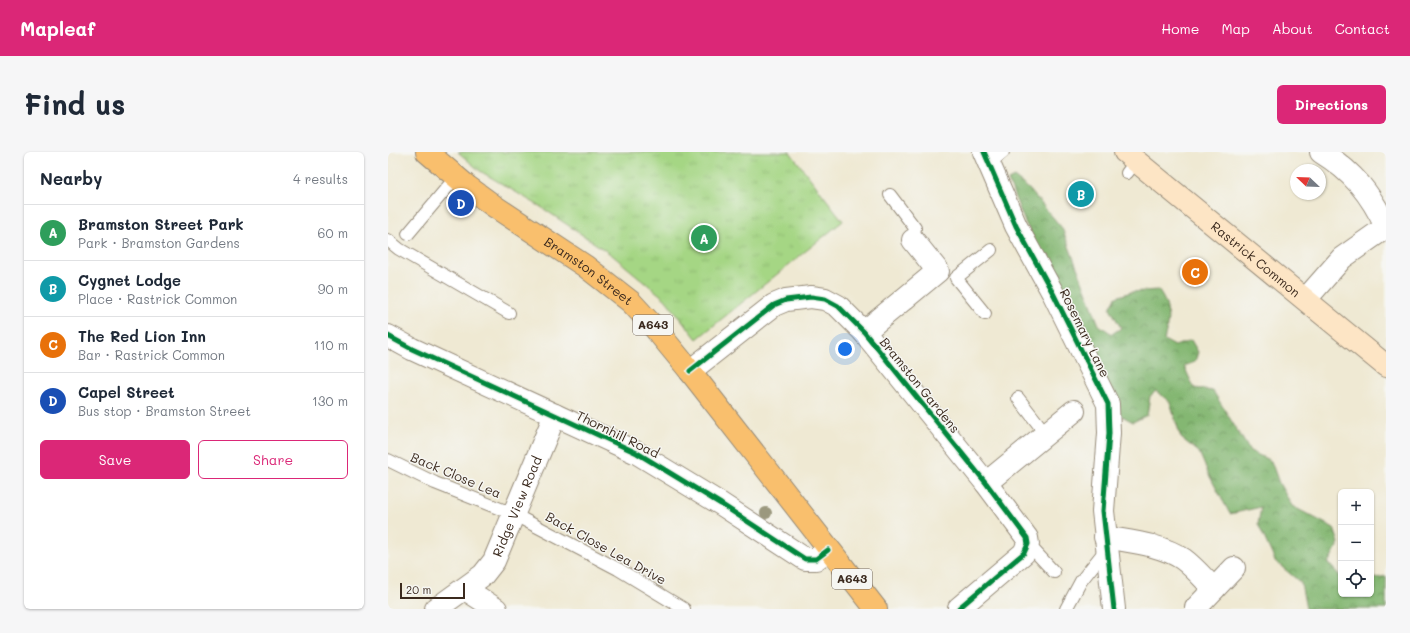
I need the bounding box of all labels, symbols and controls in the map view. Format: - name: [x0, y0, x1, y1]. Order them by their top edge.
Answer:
- text: Mapleaf: [20, 16, 95, 41]
- text: Home: [1161, 19, 1199, 38]
- text: Map: [1221, 19, 1250, 38]
- text: About: [1272, 19, 1313, 38]
- text: Contact: [1335, 19, 1390, 38]
- button: Directions: [1277, 85, 1386, 124]
- text: Find us: [24, 86, 125, 122]
- north arrow: [1290, 164, 1326, 200]
- text: Nearby: [40, 167, 102, 189]
- text: 4 results: [293, 170, 348, 187]
- pin: B: [1068, 179, 1094, 209]
- pin: D: [448, 188, 474, 218]
- text: Bramston Street Park: [78, 214, 244, 234]
- street label: Rastrick Common: [1208, 217, 1304, 300]
- pin: A: [691, 223, 717, 253]
- text: A: [48, 224, 58, 241]
- text: 60 m: [318, 224, 348, 241]
- street label: Bramston Street: [541, 233, 637, 309]
- text: Park · Bramston Gardens: [78, 234, 240, 251]
- pin: C: [1182, 257, 1208, 287]
- text: Cygnet Lodge: [78, 270, 181, 290]
- text: B: [49, 280, 57, 297]
- text: 90 m: [318, 280, 348, 297]
- street label: Rosemary Lane: [1057, 286, 1114, 380]
- text: Place · Rastrick Common: [78, 290, 237, 307]
- road number: A643: [633, 315, 673, 335]
- text: The Red Lion Inn: [78, 326, 206, 346]
- street label: Bramston Gardens: [877, 333, 964, 436]
- text: C: [48, 336, 58, 353]
- text: 110 m: [314, 336, 348, 353]
- your location: [835, 339, 855, 359]
- text: Bar · Rastrick Common: [78, 346, 225, 363]
- text: Capel Street: [78, 382, 175, 402]
- text: D: [48, 392, 58, 409]
- text: 130 m: [312, 392, 348, 409]
- text: Bus stop · Bramston Street: [78, 402, 251, 419]
- street label: Thornhill Road: [574, 406, 663, 461]
- button: Save: [40, 440, 190, 479]
- button: Share: [198, 440, 348, 479]
- street label: Back Close Lea: [408, 448, 504, 501]
- street label: Ridge View Road: [488, 453, 545, 559]
- map controls: [1338, 489, 1374, 597]
- button: +: [1338, 489, 1374, 525]
- street label: Back Close Lea Drive: [543, 507, 669, 588]
- button: −: [1338, 525, 1374, 561]
- button: locate: [1338, 561, 1374, 597]
- road number: A643: [832, 569, 872, 589]
- scale bar: [400, 581, 465, 600]
- text: 20 m: [406, 582, 431, 597]

